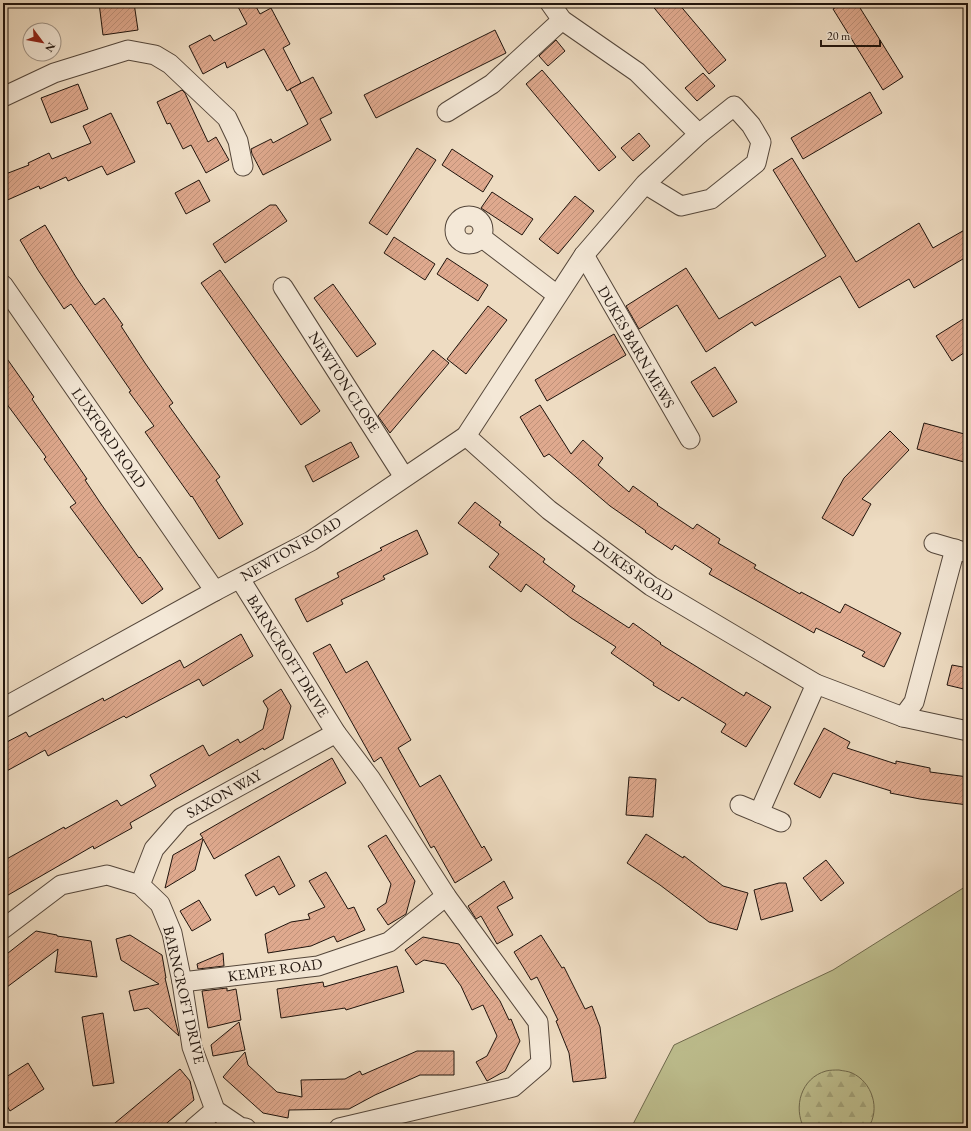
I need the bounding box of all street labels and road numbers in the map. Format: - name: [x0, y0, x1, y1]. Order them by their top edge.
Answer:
- street label: DUKES BARN MEWS: [594, 282, 679, 411]
- street label: NEWTON CLOSE: [305, 328, 384, 436]
- street label: LUXFORD ROAD: [68, 384, 151, 491]
- street label: NEWTON ROAD: [237, 512, 345, 585]
- street label: DUKES ROAD: [589, 536, 677, 605]
- street label: BARNCROFT DRIVE: [243, 591, 334, 721]
- street label: SAXON WAY: [183, 764, 266, 822]
- street label: BARNCROFT DRIVE: [159, 924, 210, 1066]
- street label: KEMPE ROAD: [226, 953, 323, 986]

